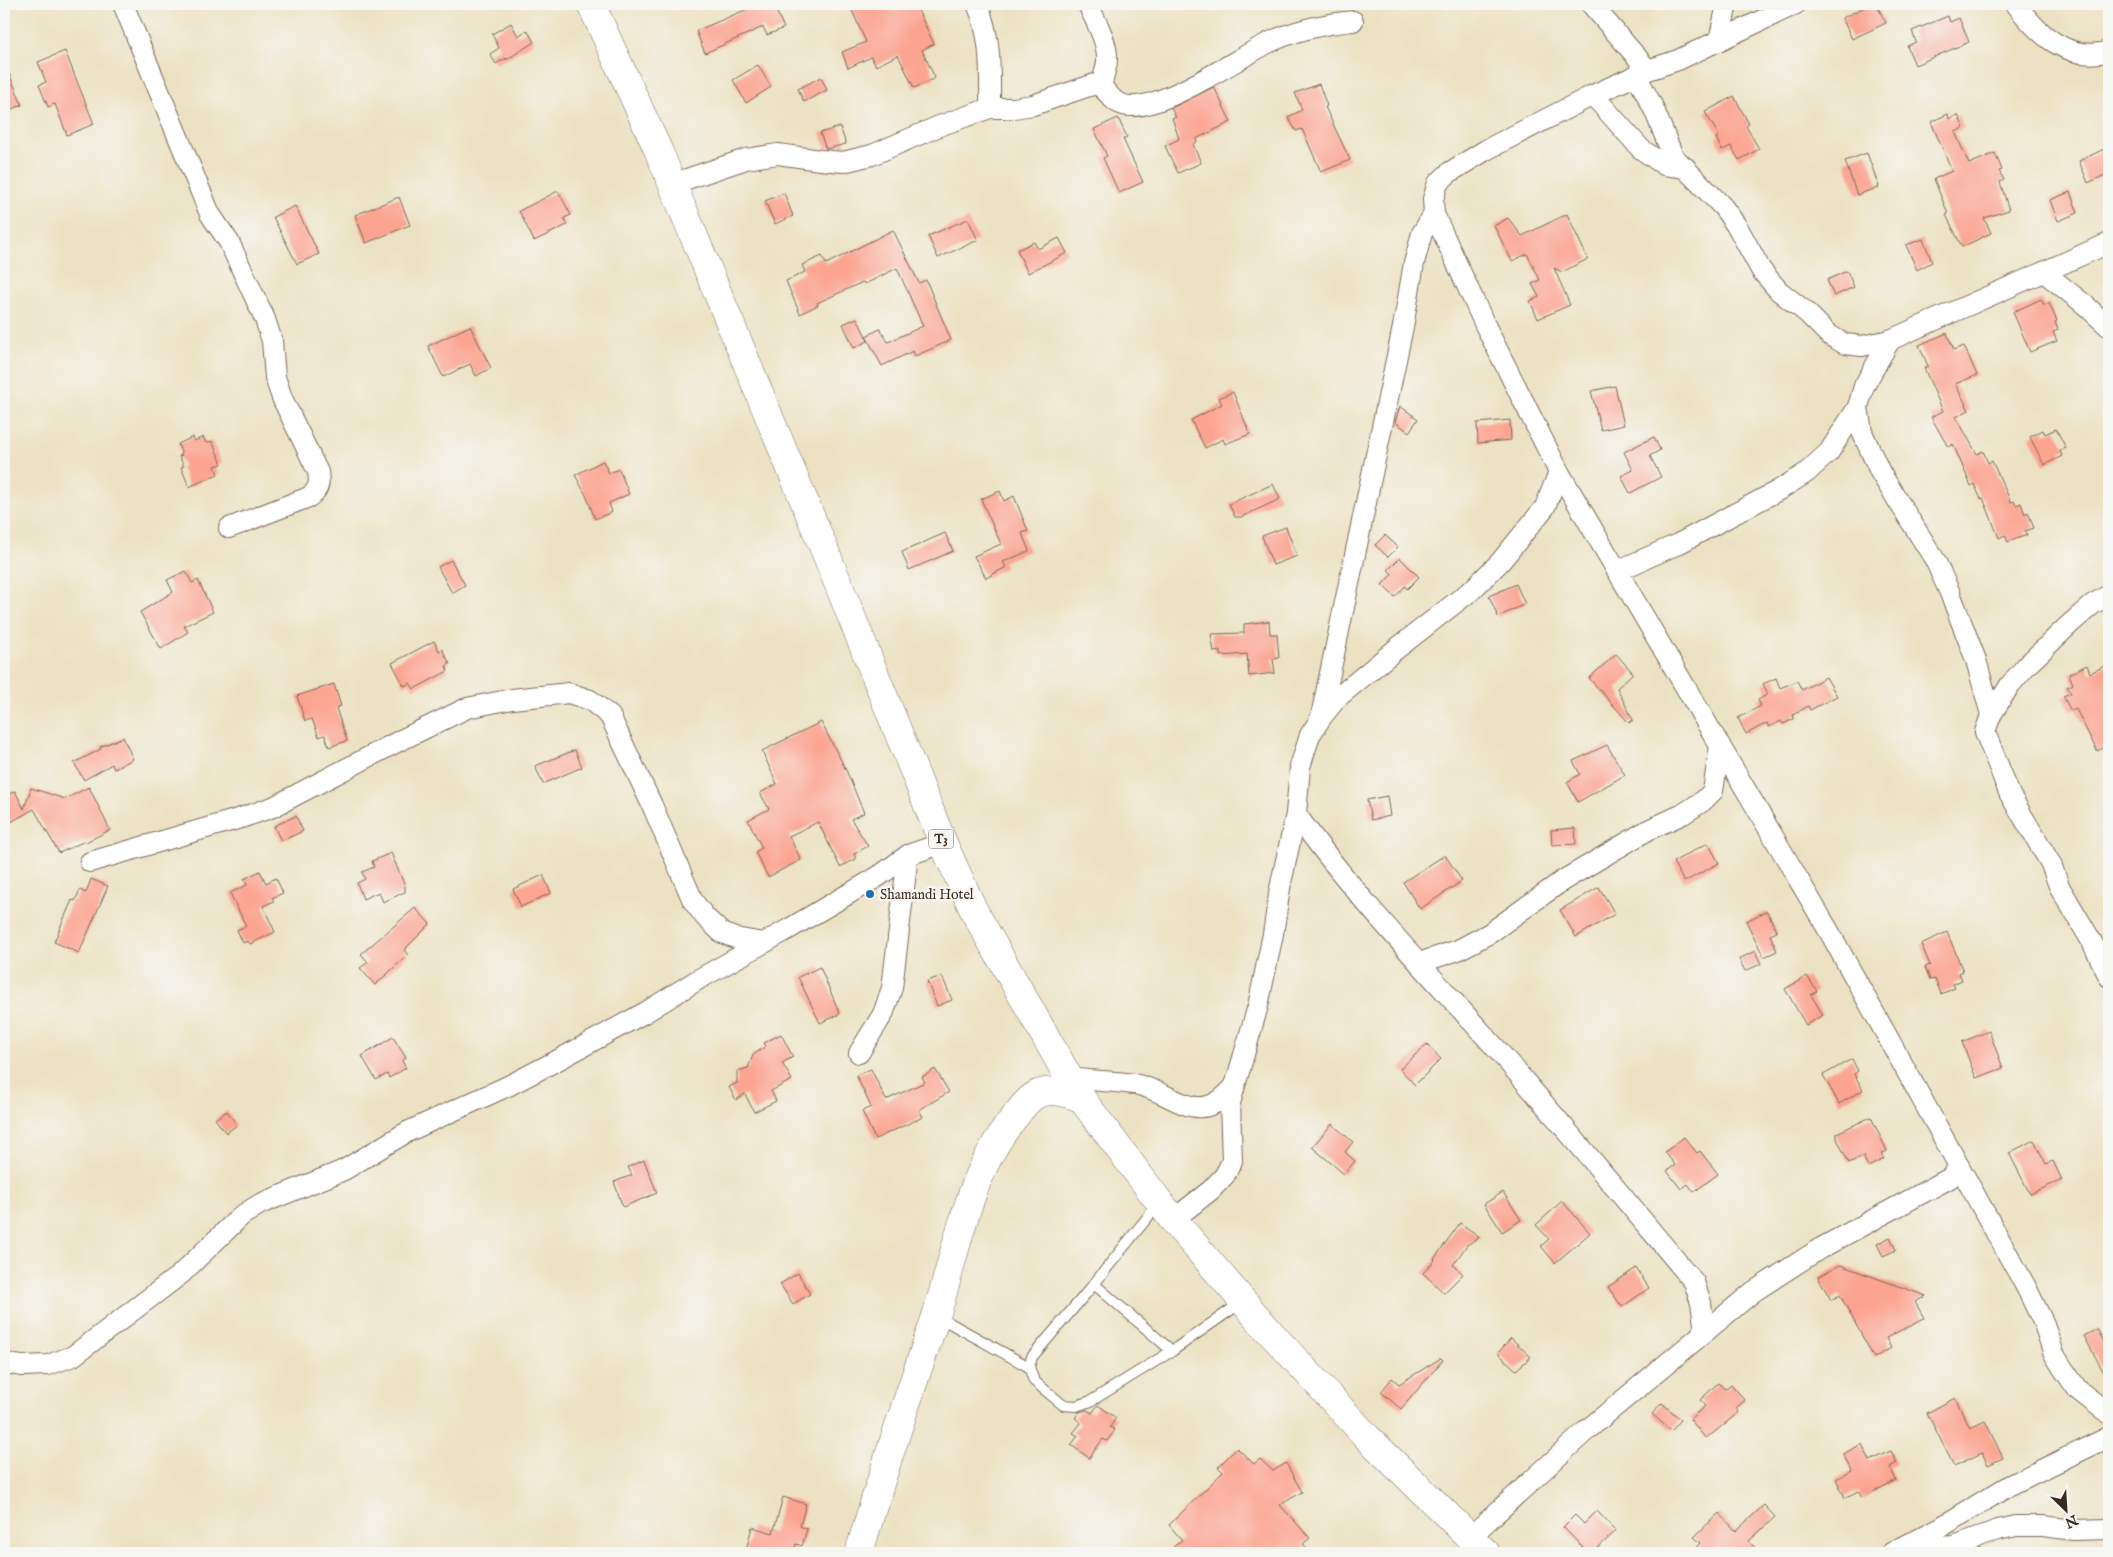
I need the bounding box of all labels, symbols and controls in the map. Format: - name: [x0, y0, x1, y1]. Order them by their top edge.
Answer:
- road number: T3: [928, 830, 954, 849]
- place label: Shamandi Hotel: [880, 886, 974, 904]
- marker: Shamandi Hotel: [864, 888, 876, 900]
- north arrow: [2040, 1484, 2090, 1534]
- text: N: [2062, 1510, 2081, 1532]

